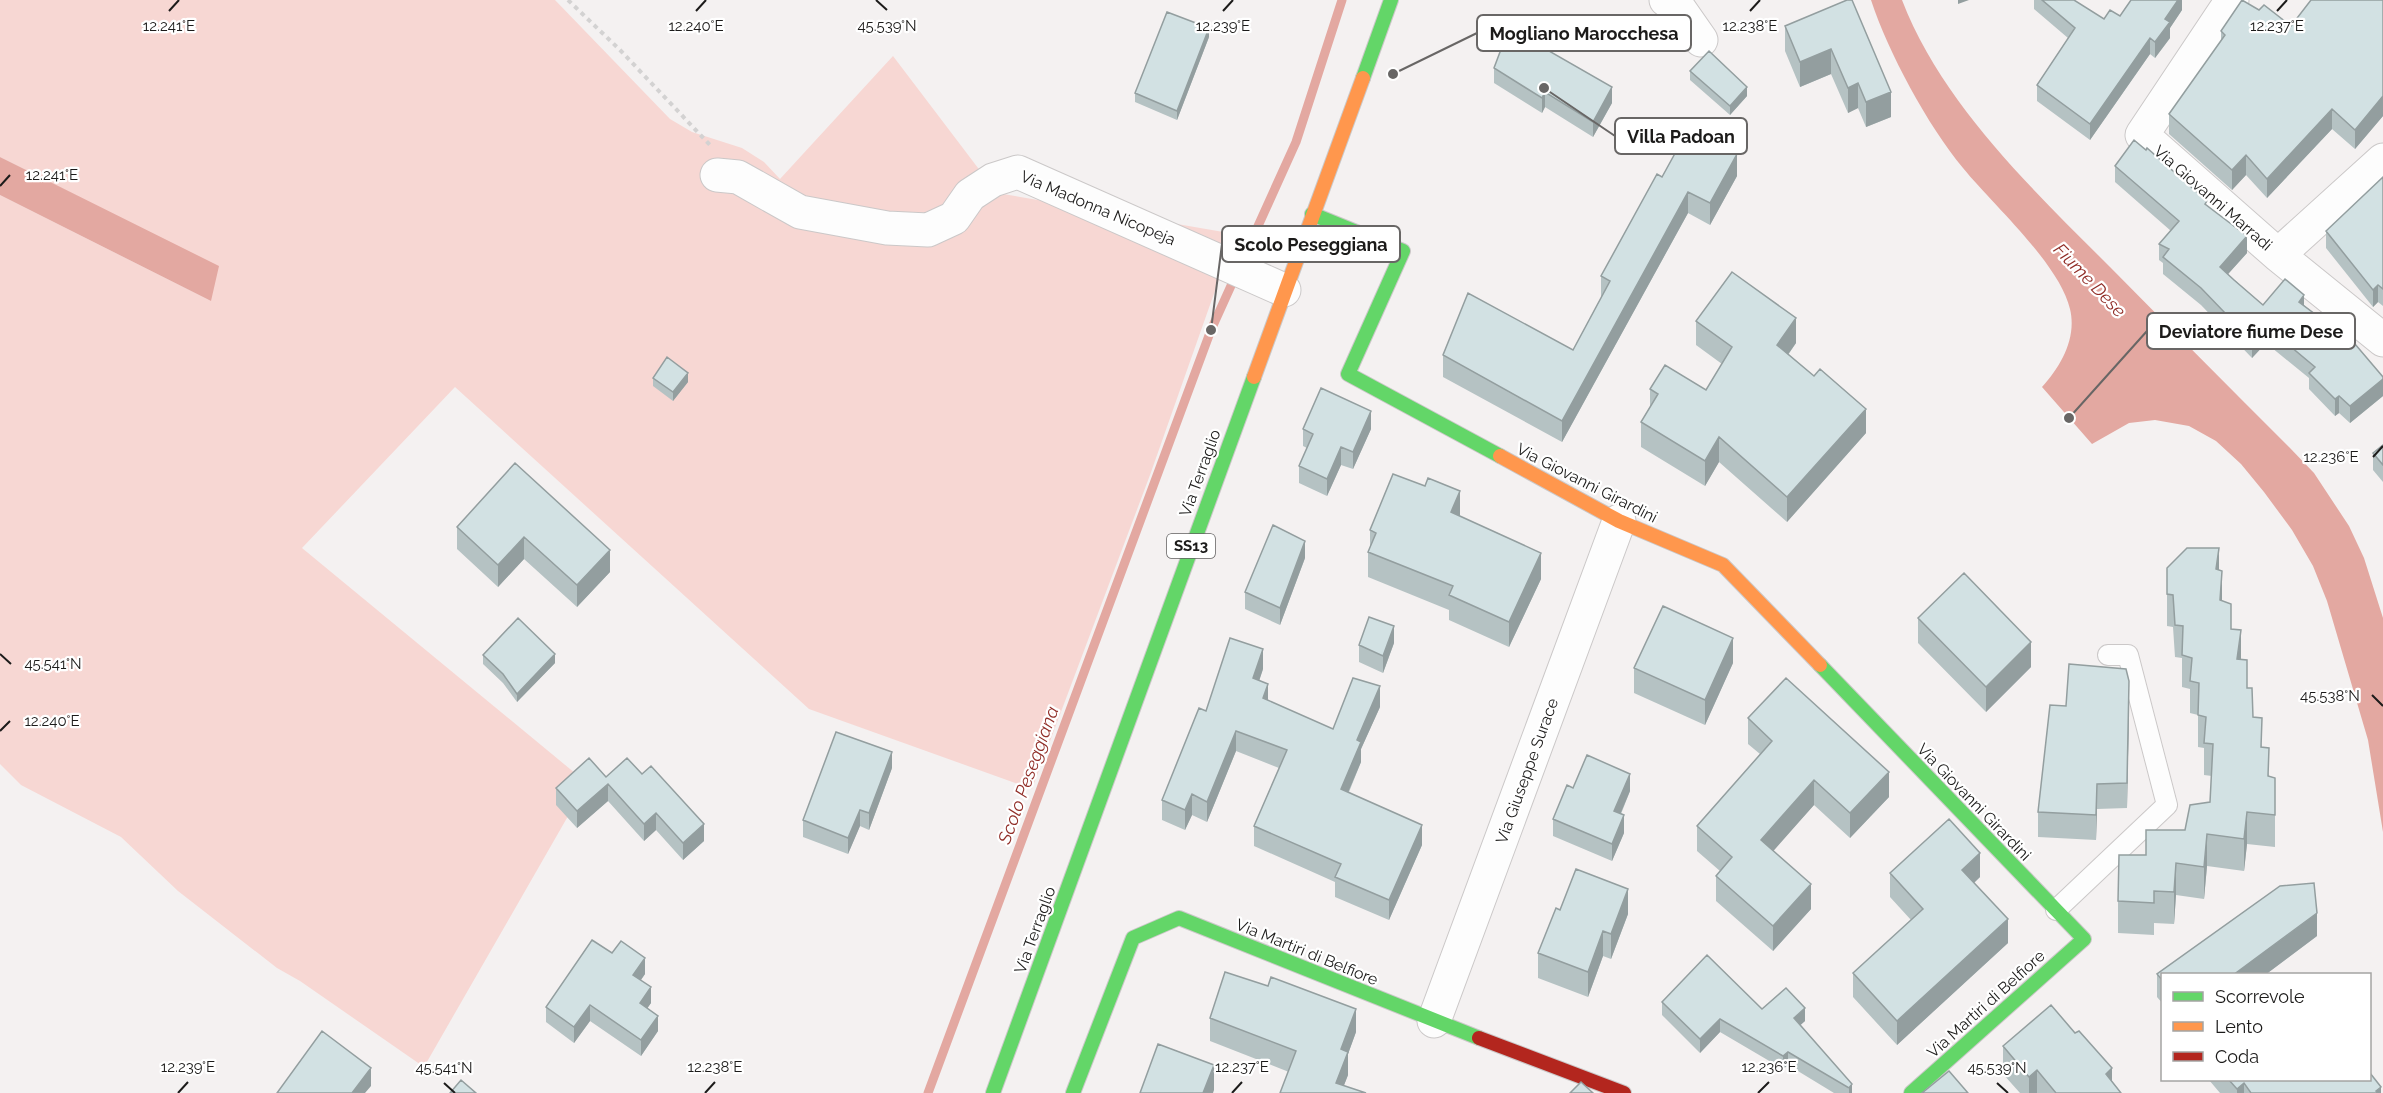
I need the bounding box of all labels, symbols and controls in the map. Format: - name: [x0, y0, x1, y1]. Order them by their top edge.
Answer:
- callout: Mogliano Marocchesa: [1477, 15, 1691, 51]
- text: 12.241°E: [143, 17, 195, 35]
- text: 12.240°E: [668, 17, 724, 35]
- text: 45.539°N: [857, 17, 917, 35]
- text: 12.239°E: [1196, 17, 1250, 35]
- text: 12.238°E: [1723, 17, 1777, 35]
- text: 12.237°E: [2250, 17, 2304, 35]
- text: Mogliano Marocchesa: [1489, 23, 1679, 44]
- callout: Villa Padoan: [1615, 118, 1747, 154]
- text: Villa Padoan: [1627, 126, 1735, 147]
- street label: Via Giovanni Marradi: [2150, 141, 2276, 255]
- text: 12.241°E: [26, 166, 78, 184]
- street label: Via Madonna Nicopeja: [1018, 167, 1178, 249]
- callout: Scolo Peseggiana: [1222, 226, 1400, 262]
- text: Scolo Peseggiana: [1234, 234, 1388, 255]
- water label: Fiume Dese: [2050, 239, 2131, 321]
- callout: Deviatore fiume Dese: [2147, 313, 2355, 349]
- text: Deviatore fiume Dese: [2159, 321, 2343, 342]
- street label: Via Terraglio: [1175, 427, 1225, 519]
- street label: Via Giovanni Girardini: [1513, 439, 1661, 527]
- text: 12.236°E: [2303, 448, 2359, 466]
- road number: SS13: [1167, 534, 1215, 558]
- text: 45.541°N: [24, 655, 82, 673]
- text: 45.538°N: [2300, 687, 2360, 705]
- street label: Via Giuseppe Surace: [1492, 696, 1562, 846]
- water label: Scolo Peseggiana: [993, 703, 1063, 848]
- text: 12.240°E: [24, 712, 80, 730]
- street label: Via Giovanni Girardini: [1913, 739, 2035, 865]
- street label: Via Terraglio: [1010, 884, 1060, 976]
- street label: Via Martiri di Belfiore: [1233, 915, 1381, 989]
- street label: Via Martiri di Belfiore: [1923, 946, 2049, 1062]
- legend: [2161, 973, 2371, 1081]
- text: Scorrevole: [2215, 986, 2305, 1007]
- text: Lento: [2215, 1016, 2263, 1037]
- text: Coda: [2215, 1046, 2259, 1067]
- text: 12.239°E: [161, 1058, 215, 1076]
- text: 12.238°E: [688, 1058, 742, 1076]
- text: 12.237°E: [1215, 1058, 1269, 1076]
- text: 12.236°E: [1741, 1058, 1797, 1076]
- text: 45.541°N: [415, 1059, 473, 1077]
- text: 45.539°N: [1967, 1059, 2027, 1077]

